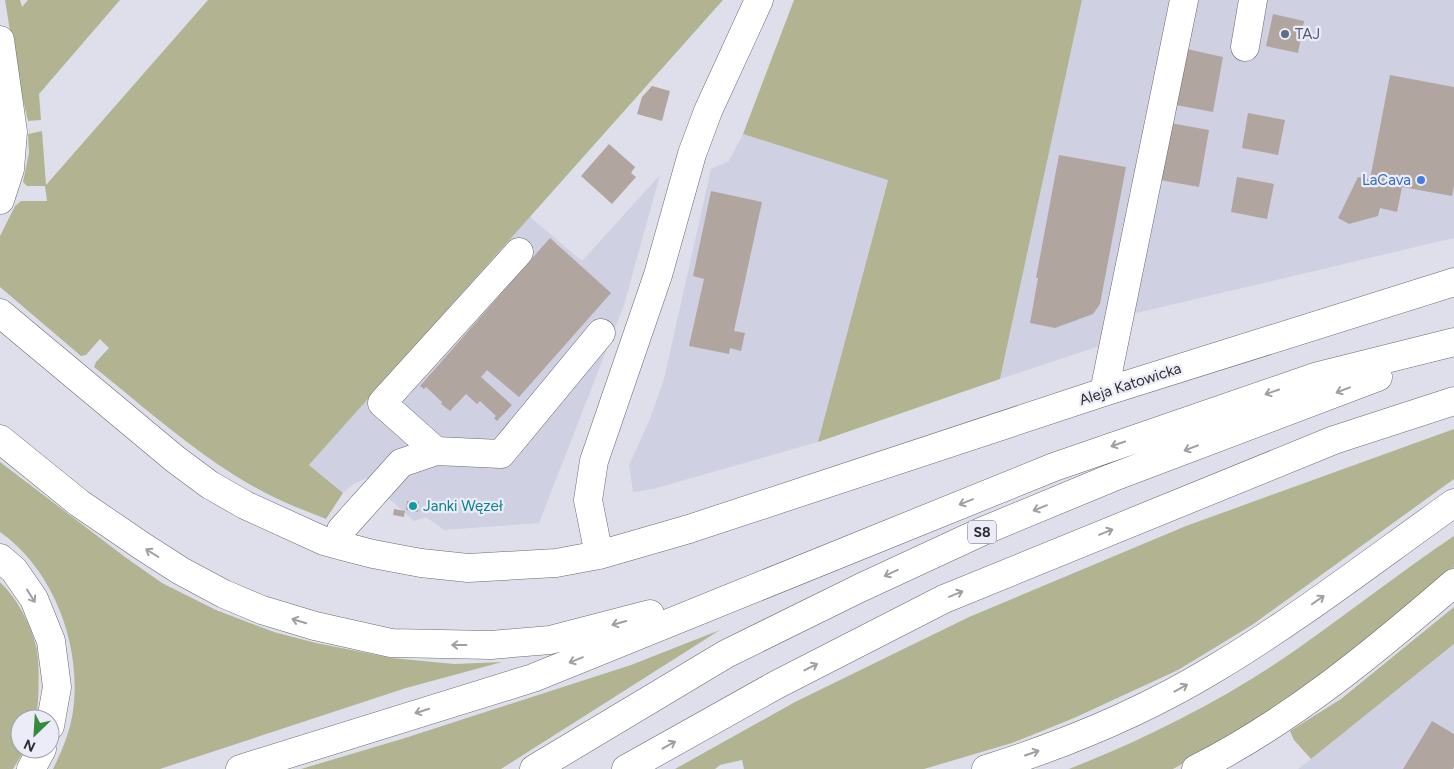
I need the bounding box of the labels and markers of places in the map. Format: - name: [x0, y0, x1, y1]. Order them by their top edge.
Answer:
- place label: TAJ: [1295, 25, 1320, 43]
- marker: TAJ: [1279, 28, 1291, 40]
- place label: LaCava: [1362, 171, 1411, 189]
- marker: LaCava: [1415, 174, 1427, 186]
- place label: Janki Węzeł: [423, 497, 503, 515]
- marker: Janki Węzeł: [407, 500, 419, 512]

